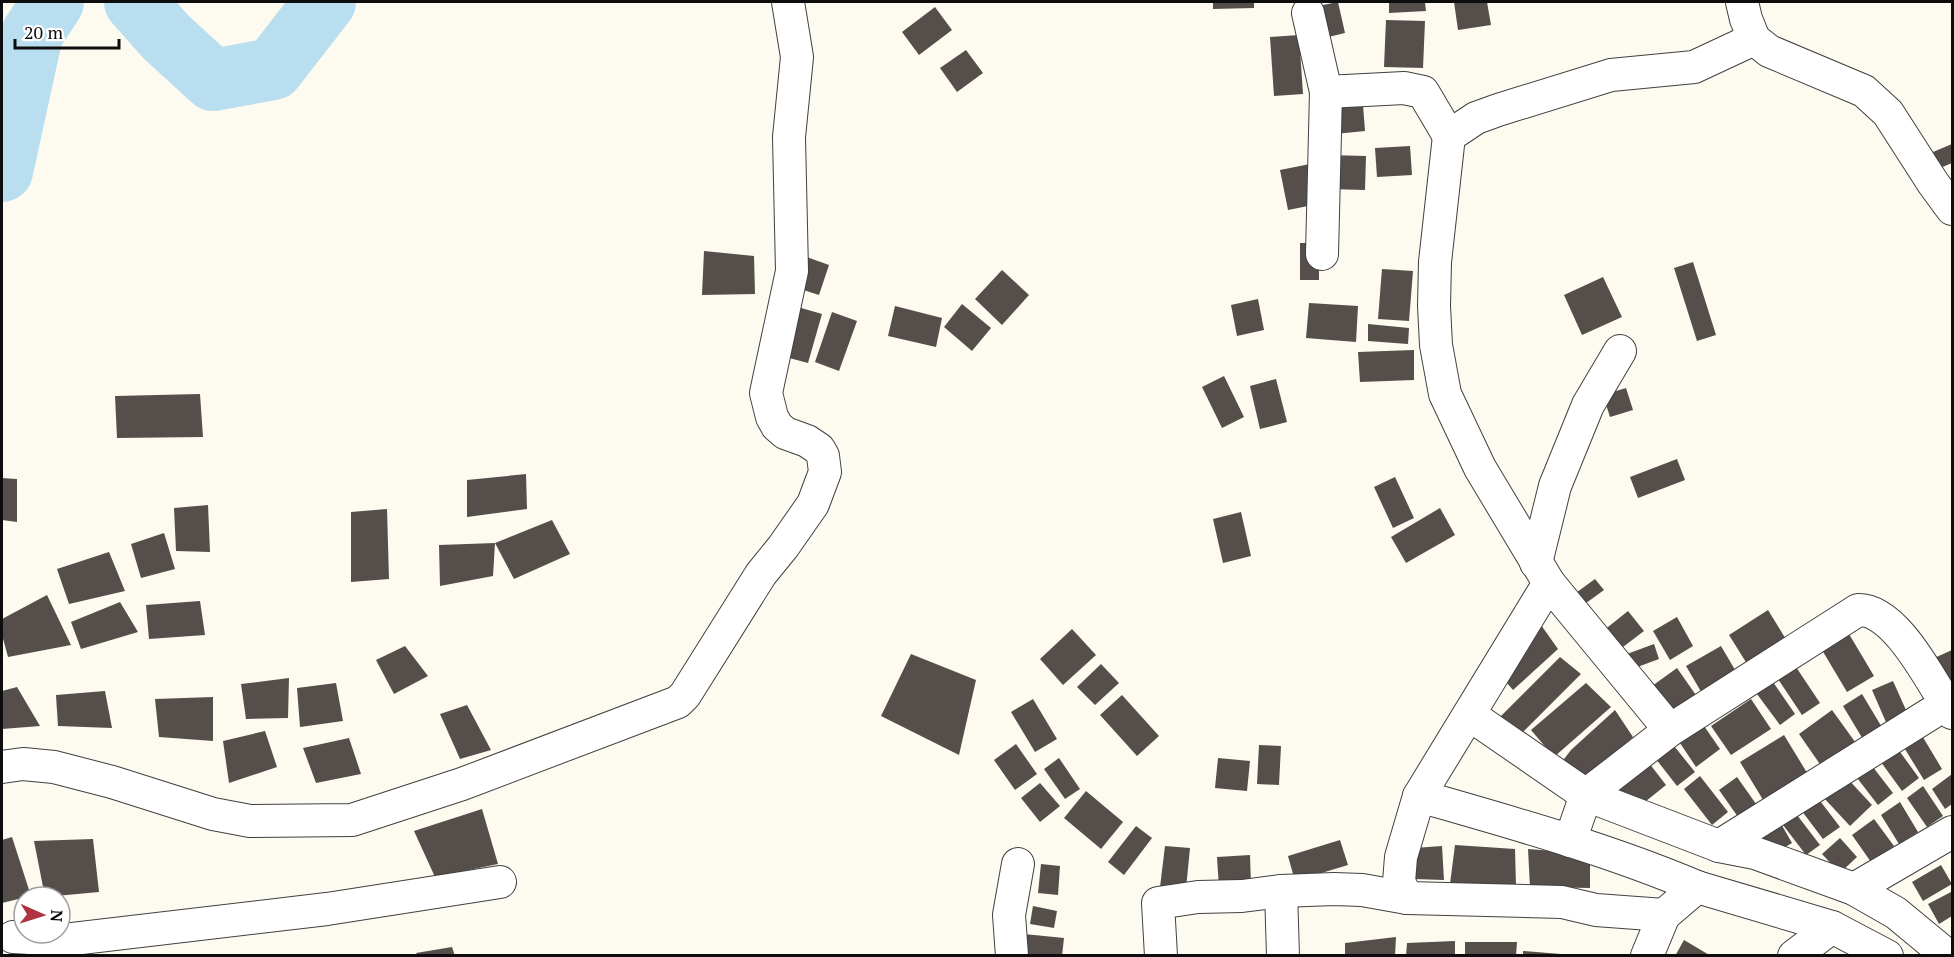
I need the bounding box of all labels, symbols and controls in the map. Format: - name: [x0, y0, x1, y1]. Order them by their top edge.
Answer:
- scale bar: [15, 12, 118, 50]
- text: 20 m: [24, 20, 64, 44]
- north arrow: [12, 885, 72, 945]
- text: N: [46, 909, 68, 922]

